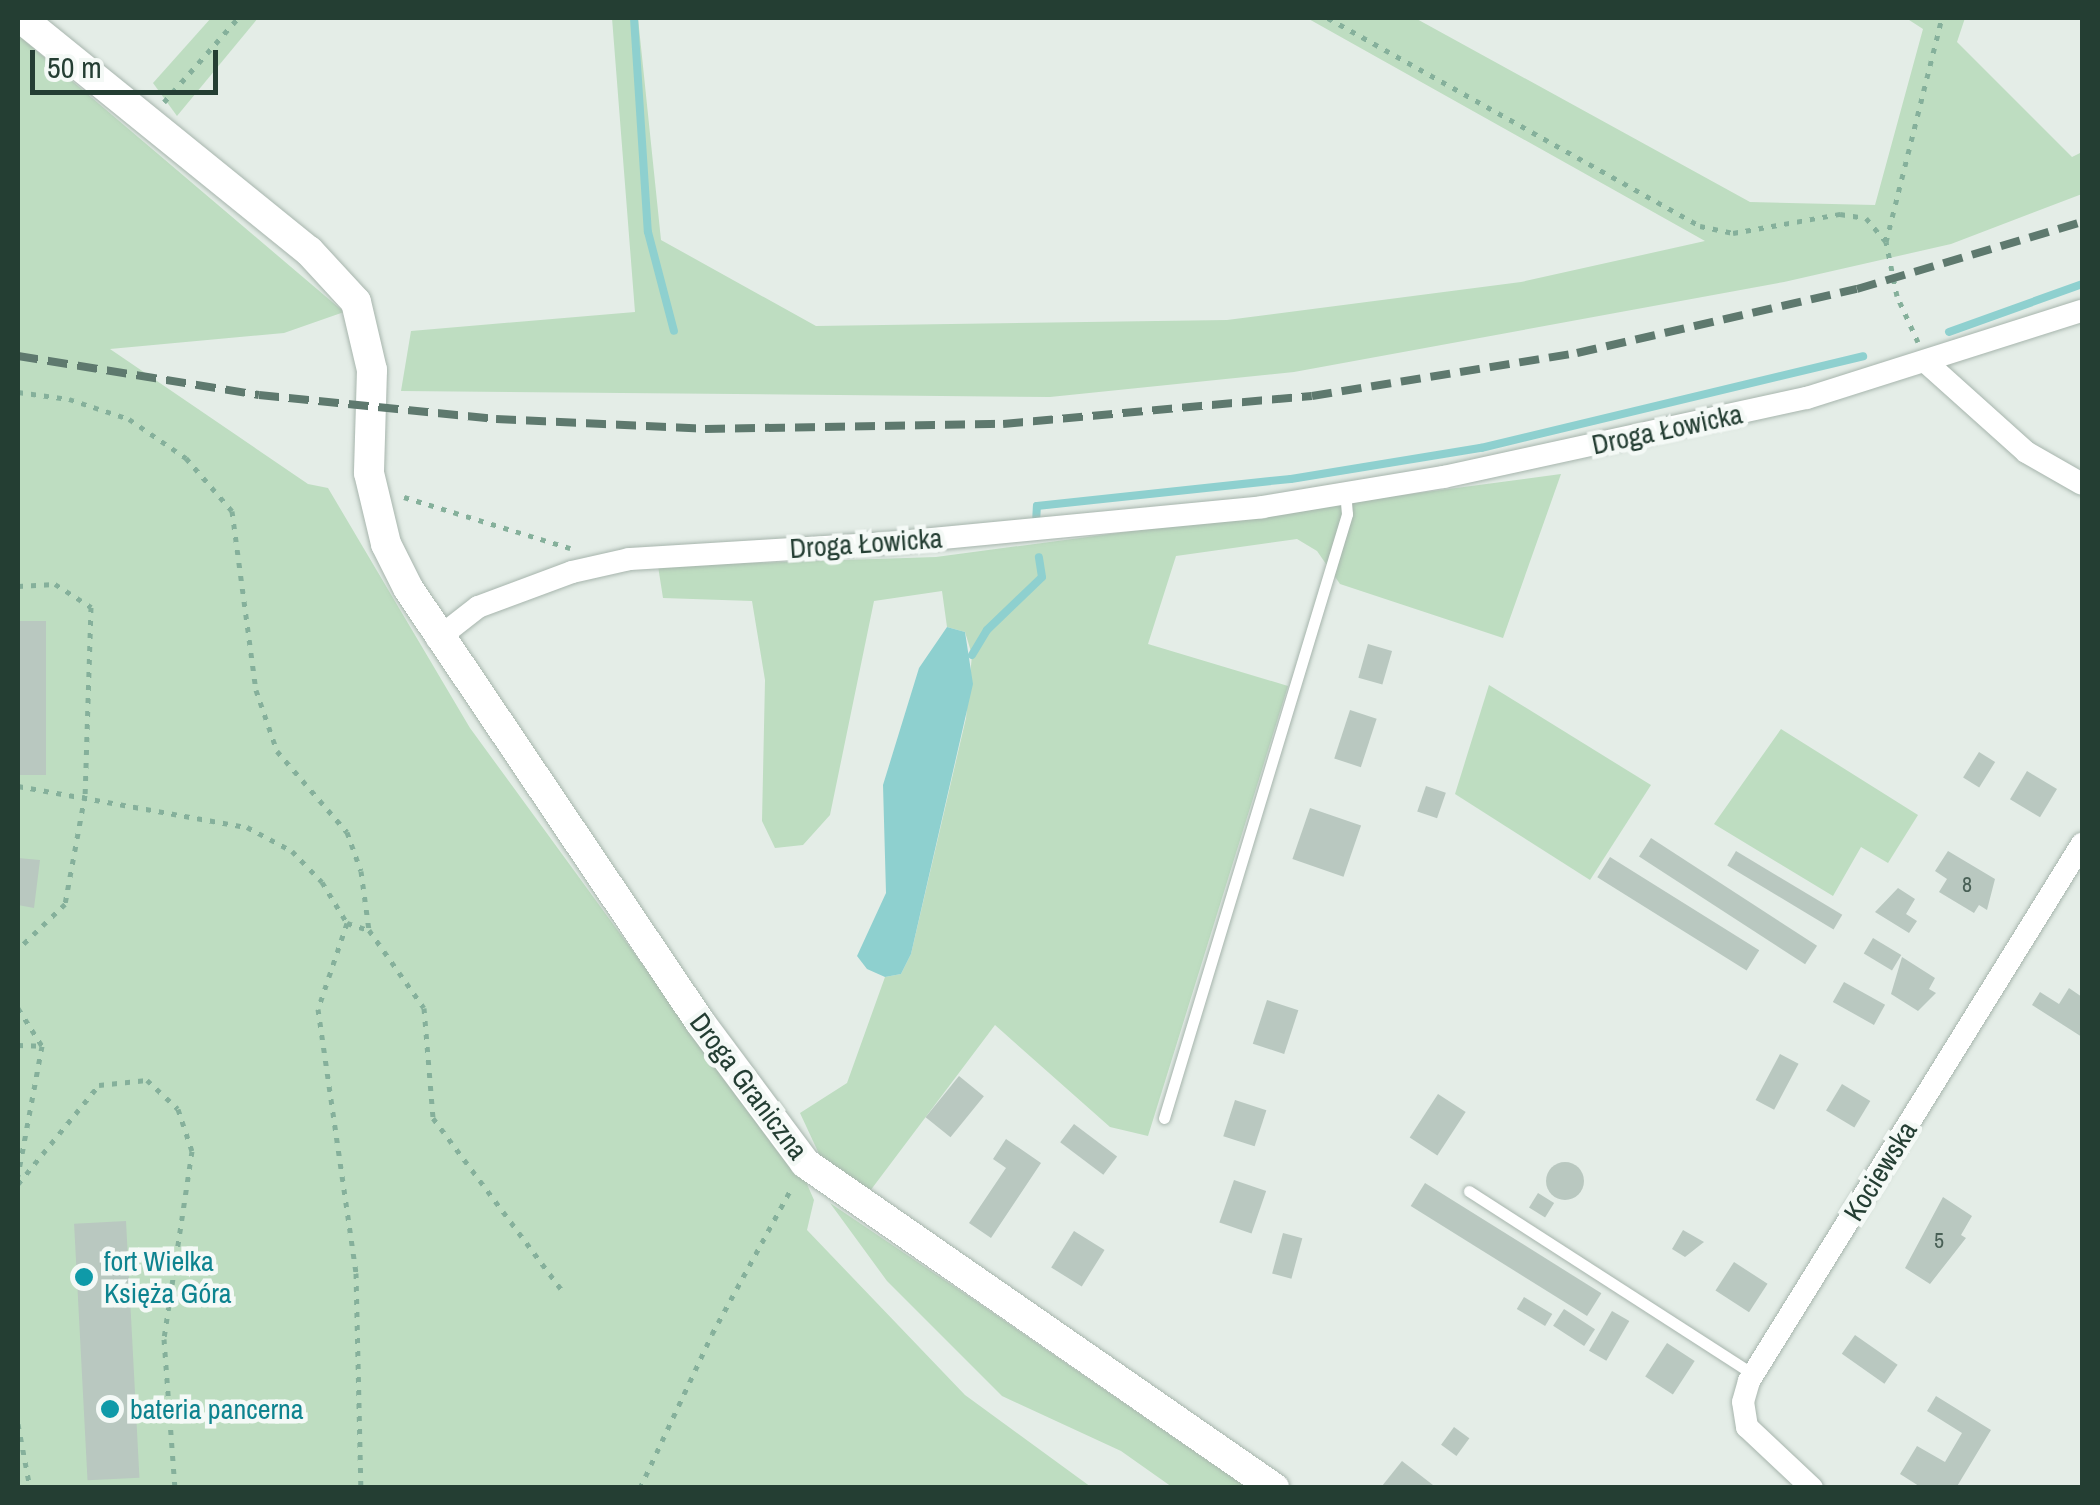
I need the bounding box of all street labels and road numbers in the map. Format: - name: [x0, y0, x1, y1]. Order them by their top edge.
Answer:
- street label: Droga Łowicka: [1589, 397, 1745, 461]
- street label: Droga Łowicka: [788, 521, 944, 565]
- street label: Droga Graniczna: [683, 1006, 815, 1166]
- street label: Kociewska: [1836, 1115, 1924, 1227]

